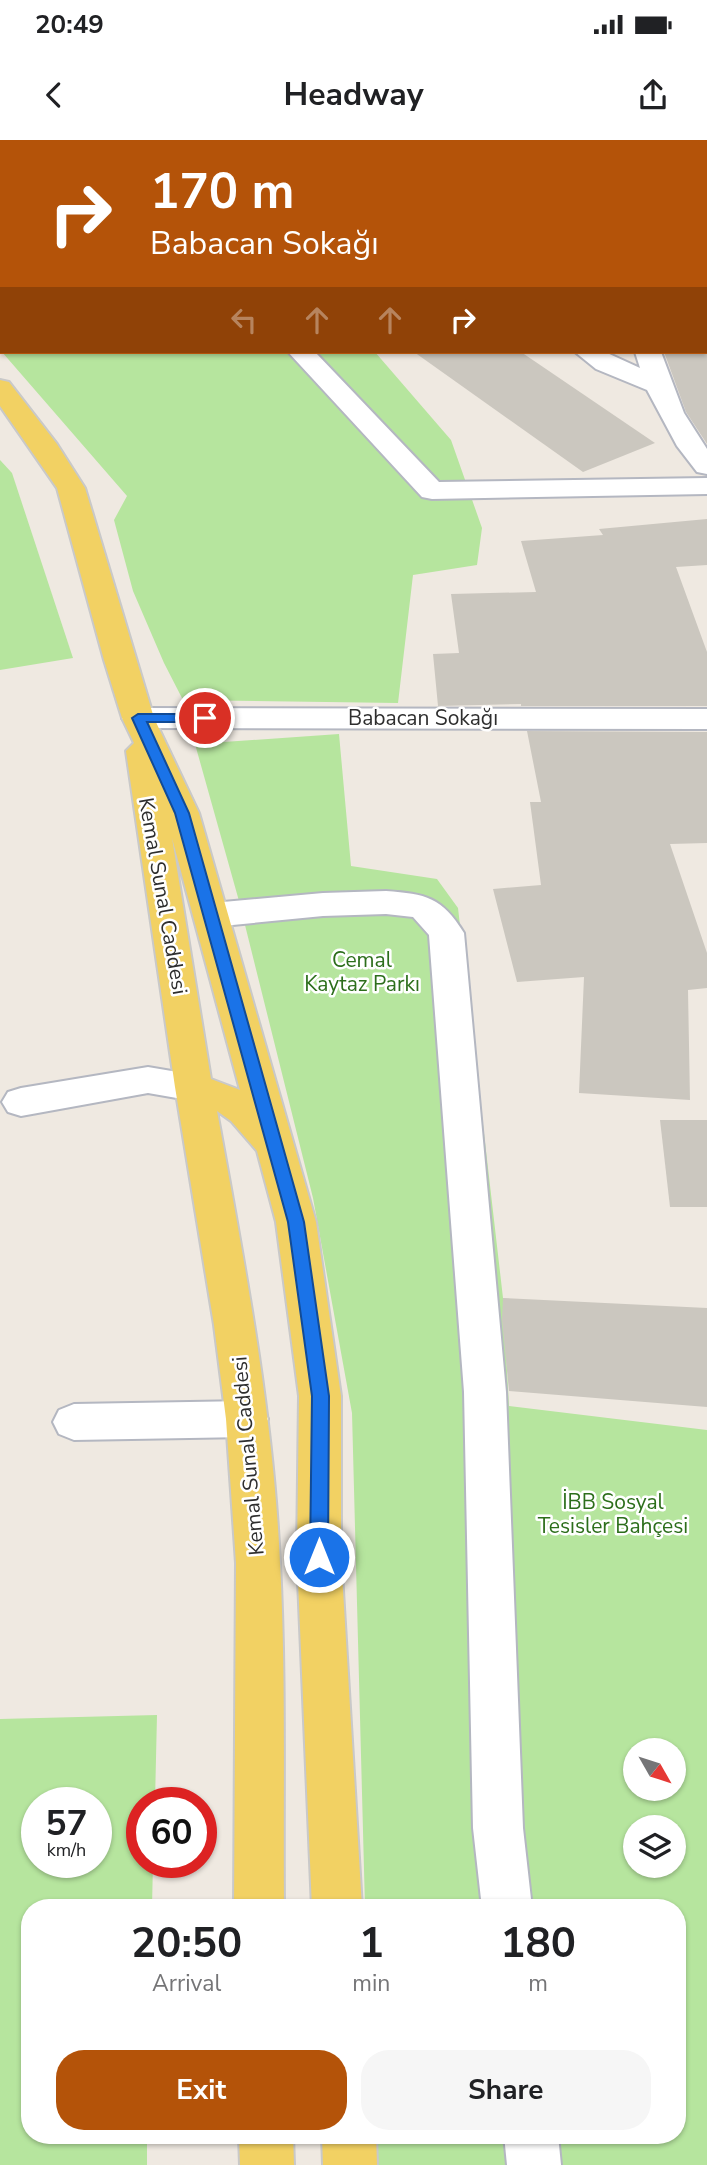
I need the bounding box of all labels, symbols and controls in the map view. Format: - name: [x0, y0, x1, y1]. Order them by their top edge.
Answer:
- text: 20:49: [35, 7, 104, 42]
- text: Headway: [284, 73, 423, 116]
- icon: back: [35, 76, 73, 114]
- icon: share: [634, 76, 672, 114]
- text: 170 m: [150, 158, 294, 225]
- icon: right: [35, 168, 126, 259]
- text: Babacan Sokağı: [150, 222, 379, 265]
- icon: left: [225, 301, 263, 339]
- icon: ahead: [298, 301, 336, 339]
- icon: ahead: [371, 301, 409, 339]
- icon: right: [444, 301, 482, 339]
- pin: [175, 688, 235, 748]
- icon: arrive: [186, 699, 224, 737]
- street label: Babacan Sokağı: [348, 704, 498, 732]
- street label: Kemal Sunal Caddesi: [132, 795, 194, 997]
- park label: Cemal Kaytaz Parkı: [304, 946, 420, 998]
- street label: Kemal Sunal Caddesi: [225, 1355, 271, 1557]
- park label: İBB Sosyal Tesisler Bahçesi: [538, 1488, 688, 1540]
- position arrow: [282, 1520, 356, 1594]
- north arrow: [623, 1738, 686, 1801]
- map controls: [623, 1738, 686, 1878]
- speed limit sign: 60: [126, 1787, 217, 1878]
- text: 57: [45, 1800, 88, 1847]
- button: layers: [623, 1815, 686, 1878]
- text: km/h: [47, 1838, 86, 1862]
- text: 20:50: [131, 1915, 242, 1972]
- text: 1: [359, 1915, 384, 1972]
- text: 180: [500, 1915, 576, 1972]
- text: Arrival: [152, 1968, 221, 1999]
- text: min: [352, 1968, 390, 1999]
- text: m: [528, 1968, 548, 1999]
- button: Exit: [56, 2050, 347, 2130]
- button: Share: [361, 2050, 651, 2130]

